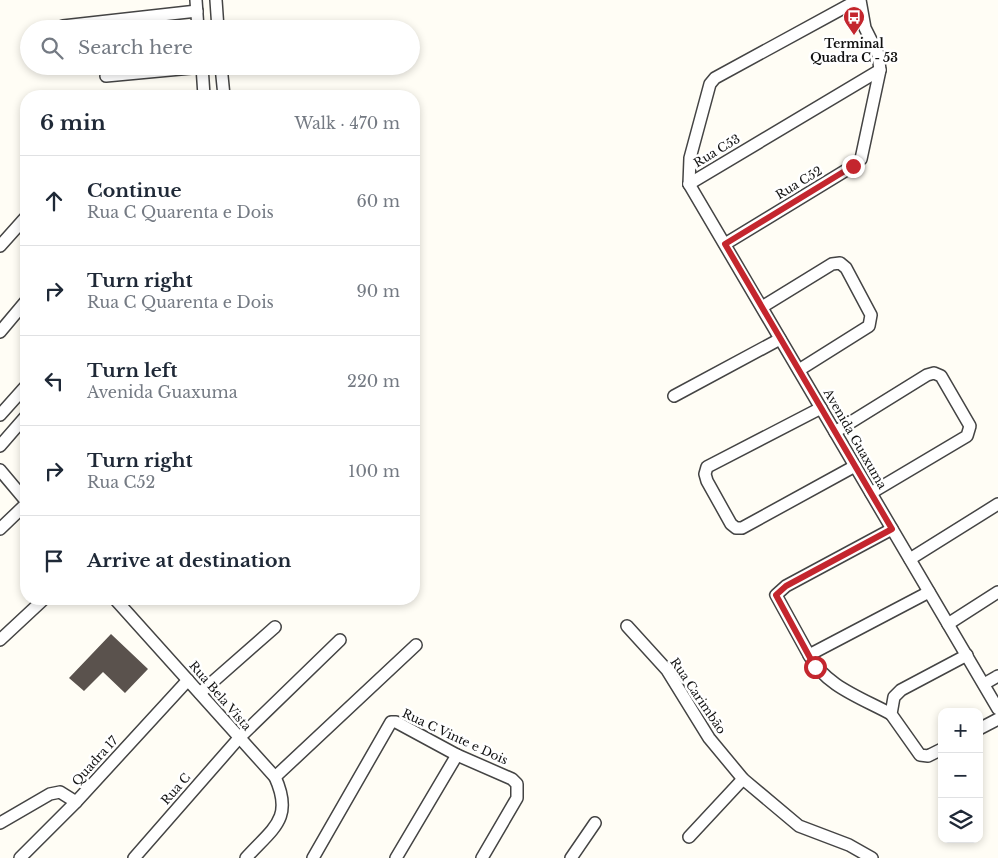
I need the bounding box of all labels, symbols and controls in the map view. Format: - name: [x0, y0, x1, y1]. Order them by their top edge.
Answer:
- bus stop icon: Terminal Quadra C - 53: [842, 5, 866, 36]
- search box: [20, 20, 420, 75]
- icon: search: [38, 34, 66, 62]
- text: Search here: [78, 36, 193, 59]
- place label: Terminal Quadra C - 53: [810, 36, 898, 65]
- text: 6 min: [40, 110, 106, 136]
- text: Walk · 470 m: [295, 113, 400, 133]
- street label: Rua C53: [691, 131, 743, 170]
- route end: [842, 155, 865, 178]
- street label: Rua C52: [773, 163, 825, 202]
- text: Continue: [87, 179, 182, 202]
- icon: ahead: [40, 187, 68, 215]
- text: 60 m: [357, 191, 400, 211]
- text: Rua C Quarenta e Dois: [87, 202, 274, 222]
- text: Turn right: [87, 269, 193, 292]
- icon: right: [40, 277, 68, 305]
- text: 90 m: [357, 281, 400, 301]
- text: Rua C Quarenta e Dois: [87, 292, 274, 312]
- text: Turn left: [87, 359, 178, 382]
- icon: left: [40, 367, 68, 395]
- text: 220 m: [347, 371, 400, 391]
- text: Avenida Guaxuma: [87, 382, 238, 402]
- street label: Avenida Guaxuma: [820, 385, 890, 492]
- text: Turn right: [87, 449, 193, 472]
- icon: right: [40, 457, 68, 485]
- text: 100 m: [348, 461, 400, 481]
- text: Rua C52: [87, 472, 155, 492]
- icon: arrive: [40, 547, 68, 575]
- text: Arrive at destination: [87, 549, 291, 572]
- street label: Rua Carimbão: [667, 655, 730, 737]
- route start: [804, 656, 827, 679]
- street label: Rua Bela Vista: [186, 658, 255, 734]
- street label: Rua C Vinte e Dois: [400, 705, 510, 768]
- map controls: [938, 708, 983, 843]
- button: +: [938, 708, 983, 753]
- street label: Quadra 17: [69, 732, 121, 788]
- button: −: [938, 753, 983, 798]
- street label: Rua C: [158, 770, 193, 808]
- button: layers: [938, 798, 983, 843]

